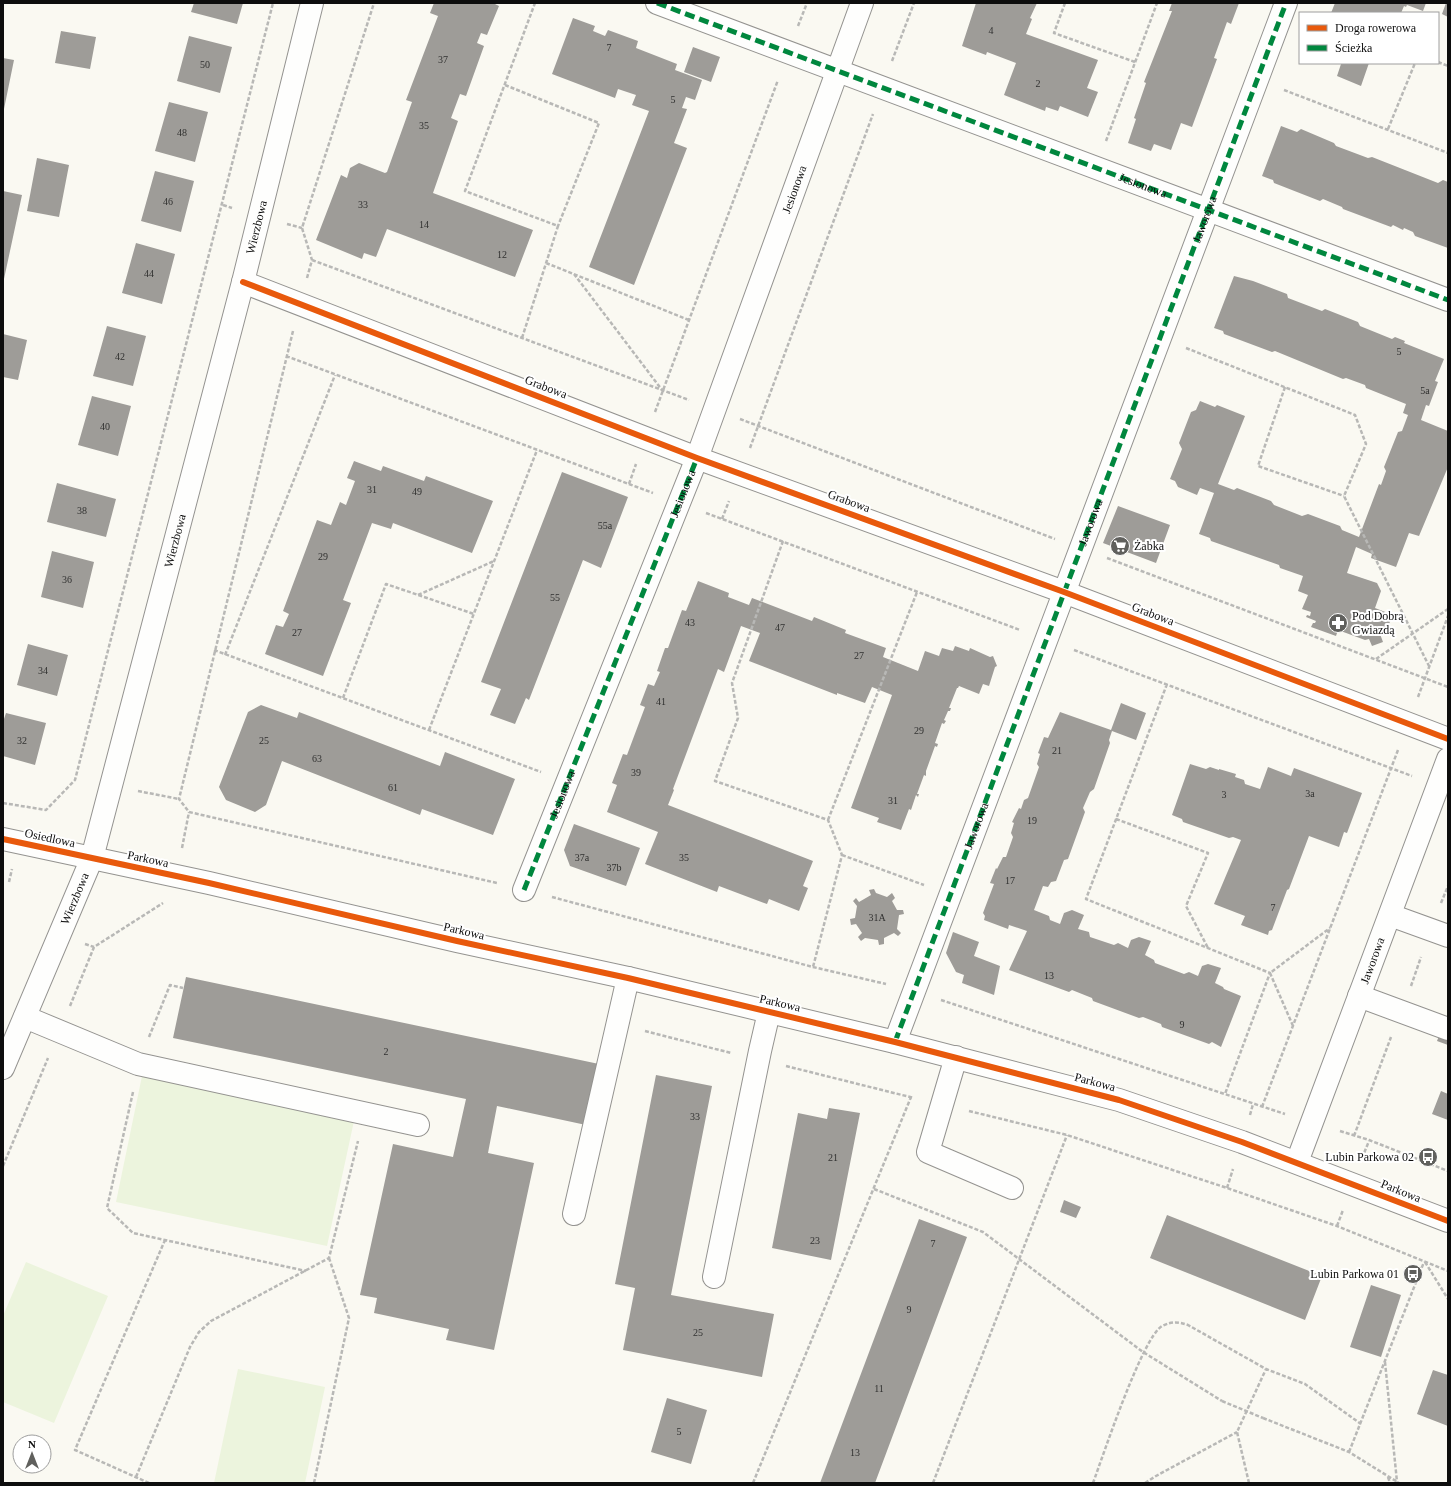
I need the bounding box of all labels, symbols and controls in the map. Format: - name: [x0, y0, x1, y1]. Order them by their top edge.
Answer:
- legend: [1299, 12, 1439, 64]
- text: Droga rowerowa: [1335, 21, 1417, 35]
- house number: 4: [989, 25, 994, 36]
- text: Ścieżka: [1335, 41, 1373, 55]
- house number: 7: [607, 42, 612, 53]
- house number: 37: [438, 54, 448, 65]
- house number: 50: [200, 59, 210, 70]
- house number: 2: [1036, 78, 1041, 89]
- house number: 5: [671, 94, 676, 105]
- house number: 35: [419, 120, 429, 131]
- house number: 48: [177, 127, 187, 138]
- street label: Jesionowa: [779, 163, 810, 215]
- street label: Jesionowa: [1117, 170, 1169, 201]
- street label: Jaworowa: [1189, 193, 1220, 245]
- house number: 46: [163, 196, 173, 207]
- street label: Wierzbowa: [243, 198, 270, 256]
- house number: 33: [358, 199, 368, 210]
- house number: 14: [419, 219, 429, 230]
- house number: 12: [497, 249, 507, 260]
- house number: 44: [144, 268, 154, 279]
- house number: 5: [1397, 346, 1402, 357]
- house number: 42: [115, 351, 125, 362]
- street label: Grabowa: [523, 373, 570, 402]
- house number: 5a: [1420, 385, 1430, 396]
- house number: 40: [100, 421, 110, 432]
- street label: Jesionowa: [667, 467, 699, 519]
- house number: 31: [367, 484, 377, 495]
- house number: 49: [412, 486, 422, 497]
- street label: Grabowa: [826, 487, 873, 515]
- street label: Jaworowa: [1075, 497, 1106, 548]
- house number: 38: [77, 505, 87, 516]
- street label: Wierzbowa: [161, 512, 189, 569]
- house number: 55a: [598, 520, 613, 531]
- supermarket icon: Żabka: [1109, 535, 1131, 557]
- place label: Żabka: [1134, 539, 1165, 553]
- house number: 29: [318, 551, 328, 562]
- house number: 36: [62, 574, 72, 585]
- house number: 55: [550, 592, 560, 603]
- street label: Grabowa: [1130, 600, 1177, 629]
- place label: Pod Dobrą Gwiazdą: [1352, 609, 1404, 637]
- pharmacy icon: Pod Dobrą Gwiazdą: [1327, 612, 1349, 634]
- house number: 43: [685, 617, 695, 628]
- house number: 47: [775, 622, 785, 633]
- house number: 27: [292, 627, 302, 638]
- house number: 27: [854, 650, 864, 661]
- house number: 34: [38, 665, 48, 676]
- house number: 41: [656, 696, 666, 707]
- house number: 29: [914, 725, 924, 736]
- house number: 32: [17, 735, 27, 746]
- house number: 25: [259, 735, 269, 746]
- house number: 21: [1052, 745, 1062, 756]
- house number: 63: [312, 753, 322, 764]
- house number: 39: [631, 767, 641, 778]
- street label: Jesionowa: [546, 768, 578, 820]
- house number: 61: [388, 782, 398, 793]
- house number: 3a: [1305, 788, 1315, 799]
- house number: 3: [1222, 789, 1227, 800]
- house number: 31: [888, 795, 898, 806]
- street label: Jaworowa: [961, 800, 992, 851]
- house number: 19: [1027, 815, 1037, 826]
- street label: Osiedlowa: [23, 826, 77, 850]
- street label: Parkowa: [126, 848, 171, 870]
- house number: 37a: [575, 852, 590, 863]
- house number: 35: [679, 852, 689, 863]
- house number: 37b: [607, 862, 622, 873]
- street label: Wierzbowa: [58, 870, 92, 927]
- house number: 17: [1005, 875, 1015, 886]
- house number: 7: [1271, 902, 1276, 913]
- house number: 31A: [868, 912, 886, 923]
- street label: Parkowa: [442, 919, 487, 943]
- street label: Jaworowa: [1357, 935, 1388, 986]
- house number: 13: [1044, 970, 1054, 981]
- street label: Parkowa: [758, 991, 803, 1015]
- house number: 9: [1180, 1019, 1185, 1030]
- house number: 2: [384, 1046, 389, 1057]
- street label: Parkowa: [1073, 1070, 1118, 1094]
- house number: 33: [690, 1111, 700, 1122]
- bus stop icon: Lubin Parkowa 02: [1417, 1146, 1439, 1168]
- place label: Lubin Parkowa 02: [1325, 1150, 1414, 1164]
- house number: 21: [828, 1152, 838, 1163]
- street label: Parkowa: [1379, 1177, 1424, 1206]
- house number: 23: [810, 1235, 820, 1246]
- house number: 7: [931, 1238, 936, 1249]
- bus stop icon: Lubin Parkowa 01: [1402, 1263, 1424, 1285]
- place label: Lubin Parkowa 01: [1310, 1267, 1399, 1281]
- house number: 9: [907, 1304, 912, 1315]
- house number: 25: [693, 1327, 703, 1338]
- house number: 11: [874, 1383, 884, 1394]
- house number: 5: [677, 1426, 682, 1437]
- north arrow: [12, 1434, 52, 1474]
- text: N: [28, 1438, 36, 1450]
- house number: 13: [850, 1447, 860, 1458]

